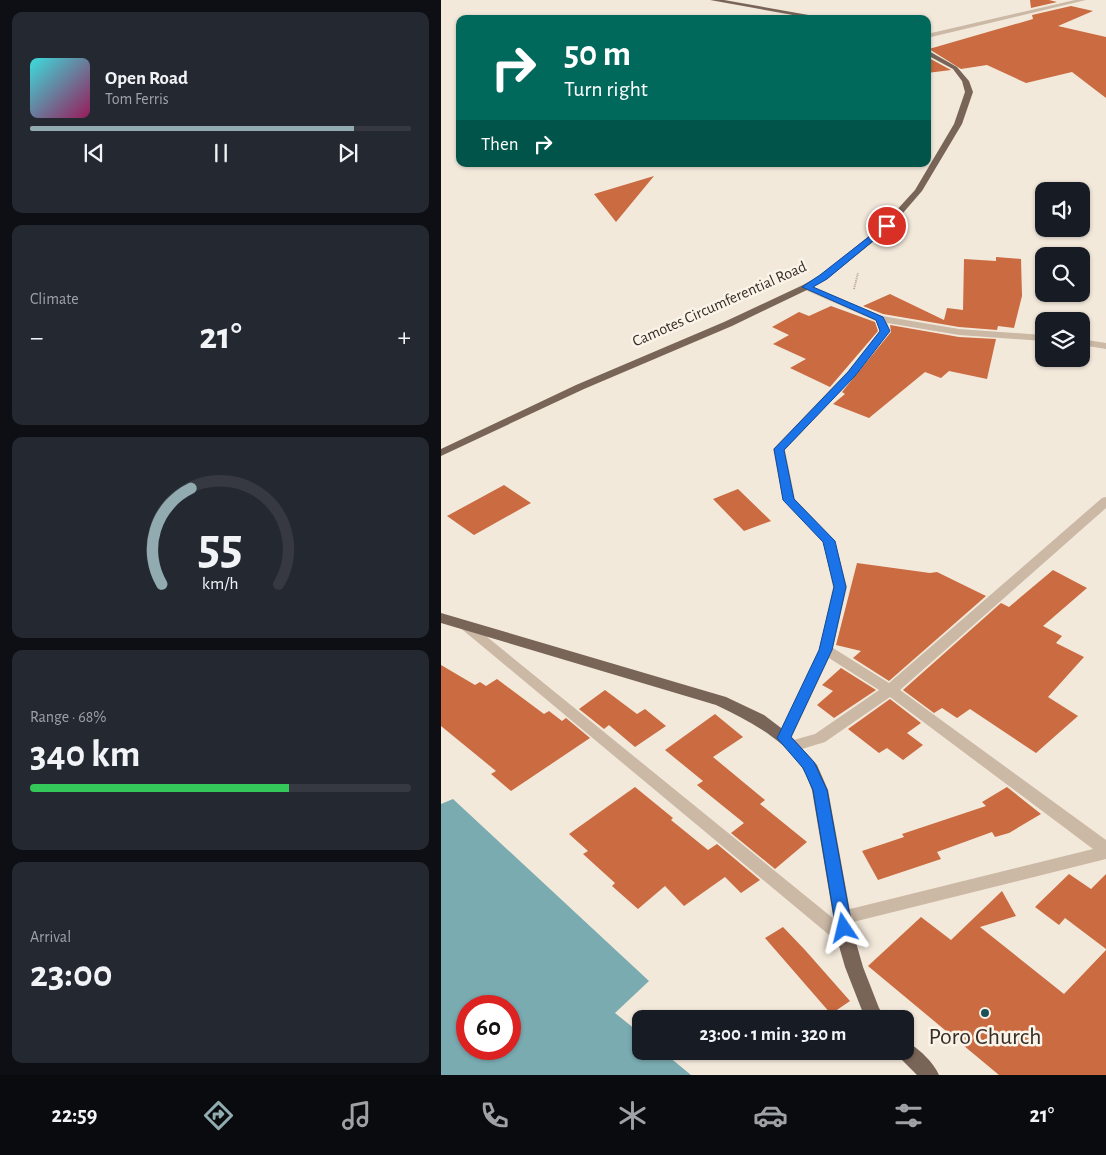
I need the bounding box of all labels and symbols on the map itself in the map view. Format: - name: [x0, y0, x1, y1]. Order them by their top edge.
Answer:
- pin: [866, 205, 908, 247]
- street label: Camotes Circumferential Road: [630, 258, 809, 350]
- position arrow: [817, 901, 869, 953]
- speed limit sign: 60: [456, 995, 521, 1060]
- marker: Poro Church: [979, 1007, 991, 1019]
- place label: Poro Church: [929, 1025, 1041, 1049]

